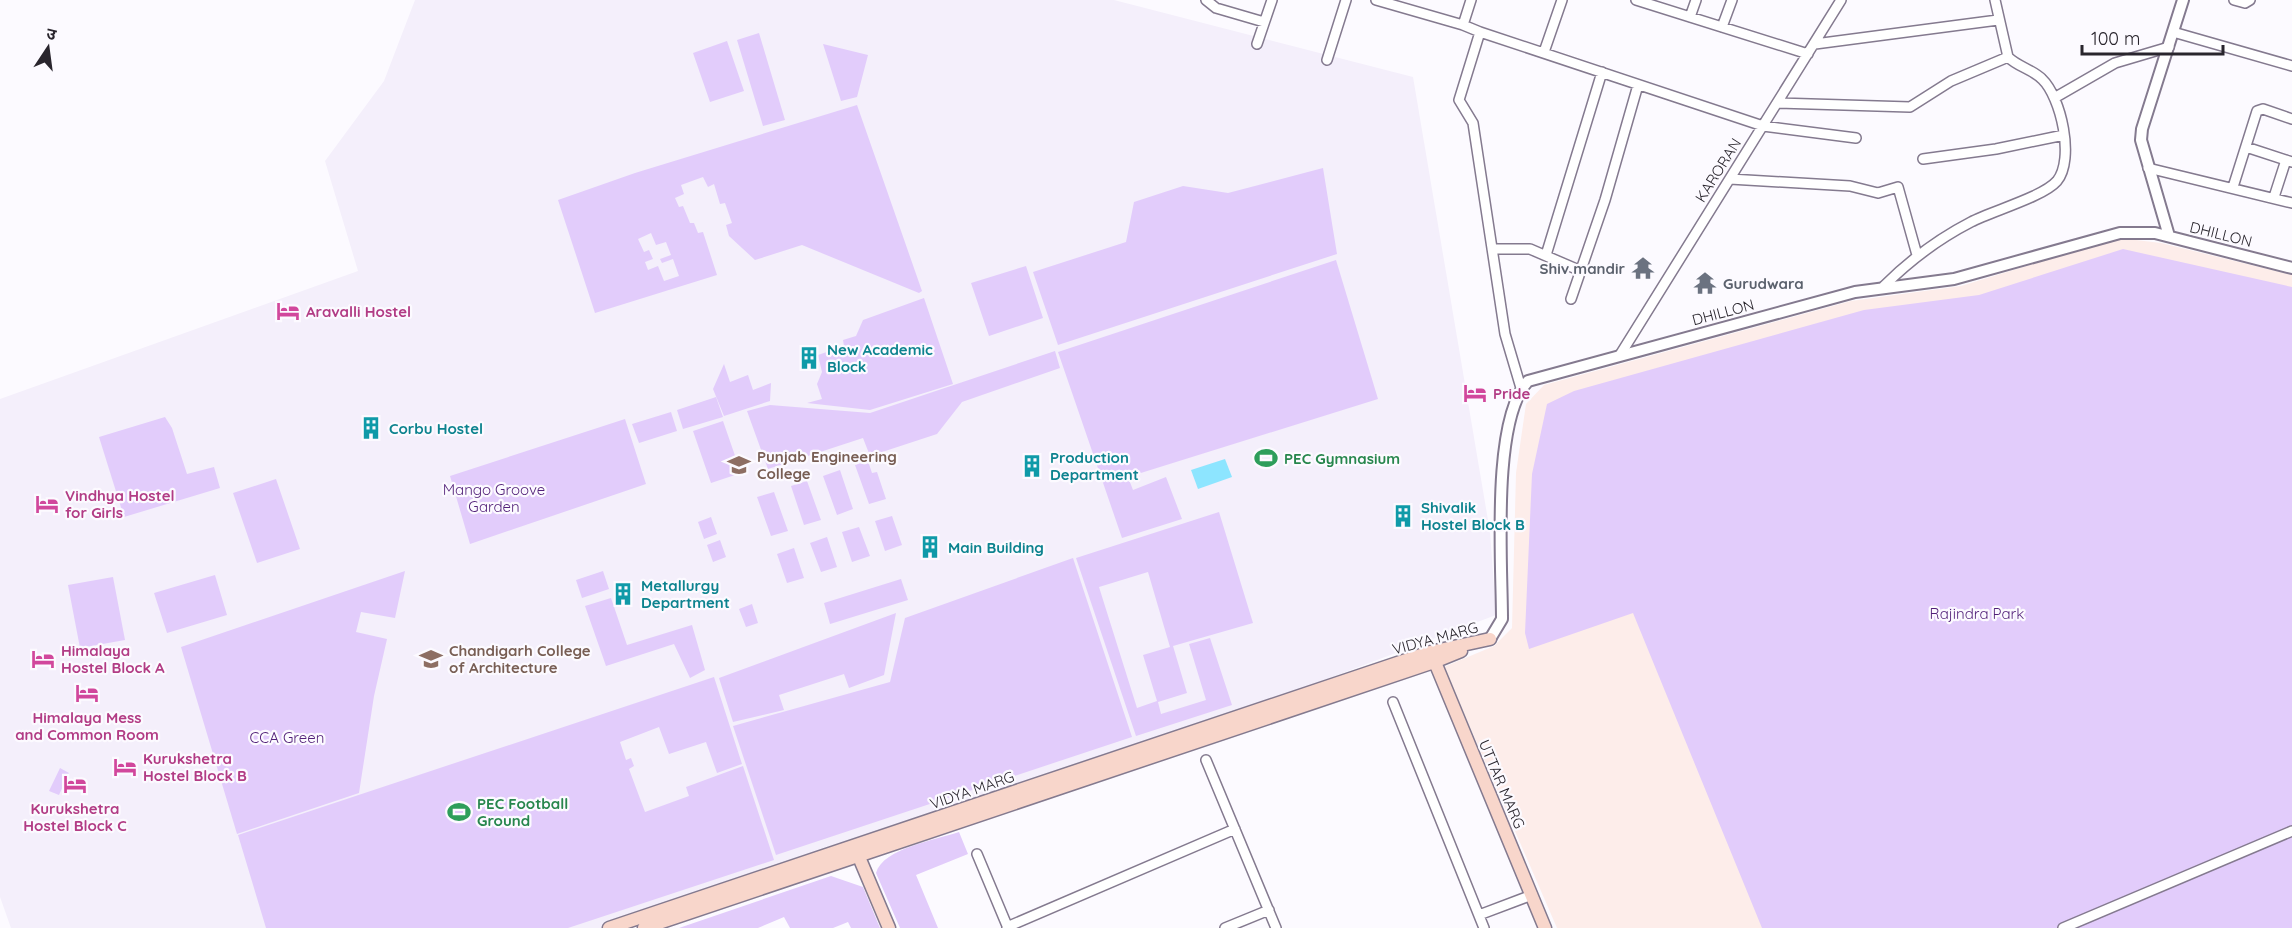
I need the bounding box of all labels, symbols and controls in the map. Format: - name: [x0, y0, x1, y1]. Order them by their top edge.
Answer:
- north arrow: [18, 18, 78, 78]
- scale bar: [2082, 18, 2223, 56]
- text: उ: [45, 23, 59, 44]
- text: 100 m: [2091, 27, 2140, 50]
- street label: KARORAN: [1691, 134, 1745, 206]
- street label: DHILLON: [2188, 217, 2254, 251]
- temple icon: Shiv mandir: [1630, 255, 1656, 281]
- place label: Shiv mandir: [1539, 259, 1625, 278]
- temple icon: Gurudwara: [1692, 270, 1718, 296]
- place label: Gurudwara: [1723, 274, 1804, 293]
- street label: DHILLON: [1690, 295, 1756, 329]
- hotel icon: Aravalli Hostel: [275, 298, 301, 324]
- place label: Aravalli Hostel: [306, 302, 411, 321]
- place label: New Academic Block: [827, 340, 933, 376]
- building icon: New Academic Block: [796, 345, 822, 371]
- hotel icon: Pride: [1462, 380, 1488, 406]
- place label: Pride: [1493, 384, 1531, 403]
- building icon: Corbu Hostel: [358, 415, 384, 441]
- place label: Corbu Hostel: [389, 419, 483, 438]
- sports icon: PEC Gymnasium: [1253, 445, 1279, 471]
- place label: Punjab Engineering College: [757, 447, 897, 483]
- place label: Production Department: [1050, 448, 1139, 484]
- place label: PEC Gymnasium: [1284, 449, 1400, 468]
- school or university icon: Punjab Engineering College: [726, 452, 752, 478]
- building icon: Production Department: [1019, 453, 1045, 479]
- park label: Mango Groove Garden: [443, 480, 545, 516]
- place label: Vindhya Hostel for Girls: [65, 486, 175, 522]
- hotel icon: Vindhya Hostel for Girls: [34, 491, 60, 517]
- place label: Shivalik Hostel Block B: [1421, 498, 1525, 534]
- building icon: Shivalik Hostel Block B: [1390, 503, 1416, 529]
- building icon: Main Building: [917, 534, 943, 560]
- place label: Main Building: [948, 538, 1044, 557]
- place label: Metallurgy Department: [641, 576, 730, 612]
- building icon: Metallurgy Department: [610, 581, 636, 607]
- park label: Rajindra Park: [1930, 604, 2024, 623]
- street label: VIDYA MARG: [1390, 617, 1480, 659]
- place label: Himalaya Hostel Block A: [61, 641, 165, 677]
- place label: Chandigarh College of Architecture: [449, 641, 591, 677]
- hotel icon: Himalaya Hostel Block A: [30, 646, 56, 672]
- school or university icon: Chandigarh College of Architecture: [418, 646, 444, 672]
- hotel icon: Himalaya Mess and Common Room: [74, 680, 100, 706]
- place label: Himalaya Mess and Common Room: [15, 708, 159, 744]
- park label: CCA Green: [250, 728, 324, 747]
- street label: UTTAR MARG: [1475, 737, 1529, 831]
- place label: Kurukshetra Hostel Block B: [143, 749, 247, 785]
- hotel icon: Kurukshetra Hostel Block B: [112, 754, 138, 780]
- street label: VIDYA MARG: [927, 767, 1017, 813]
- hotel icon: Kurukshetra Hostel Block C: [62, 771, 88, 797]
- place label: PEC Football Ground: [477, 794, 568, 830]
- place label: Kurukshetra Hostel Block C: [23, 799, 127, 835]
- sports icon: PEC Football Ground: [446, 799, 472, 825]

